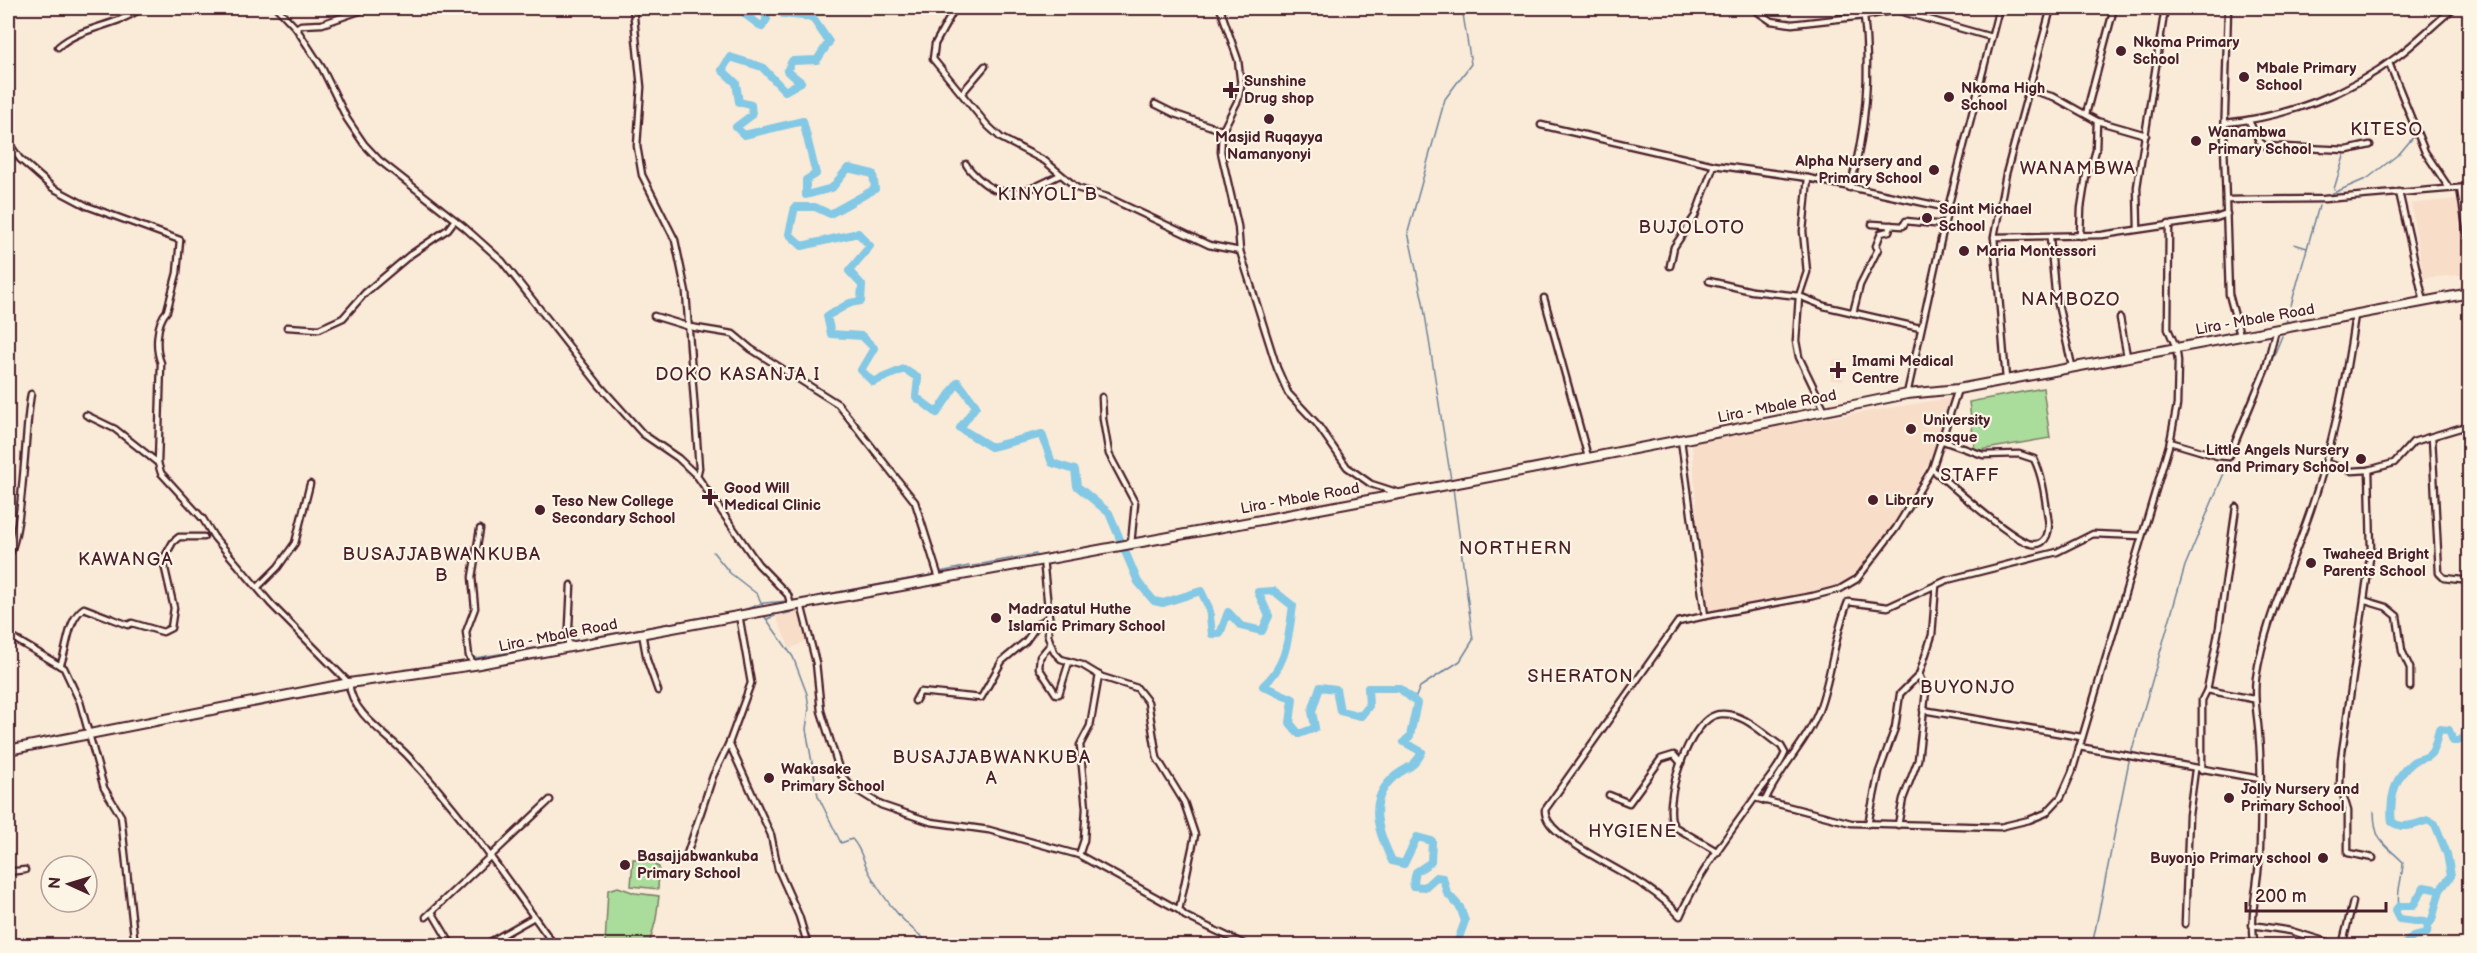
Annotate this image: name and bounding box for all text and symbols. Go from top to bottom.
place label: Nkoma Primary School [2133,33,2240,69]
marker: Nkoma Primary School [2114,44,2128,58]
place label: Mbale Primary School [2256,59,2357,95]
marker: Mbale Primary School [2237,70,2251,84]
place label: Sunshine Drug shop [1244,72,1315,108]
place label: Nkoma High School [1961,79,2045,115]
marker: Sunshine Drug shop [1222,81,1240,99]
marker: Nkoma High School [1942,90,1956,104]
marker: Masjid Ruqayya Namanyonyi [1262,112,1276,126]
district label: KITESO [2350,119,2424,140]
place label: Wanambwa Primary School [2208,123,2312,159]
place label: Masjid Ruqayya Namanyonyi [1215,128,1323,164]
marker: Wanambwa Primary School [2189,134,2203,148]
place label: Alpha Nursery and Primary School [1794,152,1922,188]
district label: WANAMBWA [2020,158,2136,179]
marker: Alpha Nursery and Primary School [1927,163,1941,177]
district label: KINYOLI B [998,184,1098,205]
place label: Saint Michael School [1939,200,2032,236]
marker: Saint Michael School [1920,211,1934,225]
district label: BUJOLOTO [1639,217,1745,238]
place label: Maria Montessori [1976,242,2096,261]
marker: Maria Montessori [1957,244,1971,258]
district label: NAMBOZO [2021,289,2121,310]
street label: Lira - Mbale Road [2194,300,2316,339]
place label: Imami Medical Centre [1852,352,1954,388]
marker: Imami Medical Centre [1829,361,1847,379]
district label: DOKO KASANJA I [655,364,821,385]
street label: Lira - Mbale Road [1716,386,1838,427]
place label: University mosque [1923,411,1990,447]
marker: University mosque [1904,422,1918,436]
place label: Little Angels Nursery and Primary School [2206,441,2349,477]
marker: Little Angels Nursery and Primary School [2354,452,2368,466]
district label: STAFF [1940,465,2000,486]
place label: Good Will Medical Clinic [724,479,821,515]
street label: Lira - Mbale Road [1239,479,1361,518]
marker: Good Will Medical Clinic [701,488,719,506]
place label: Library [1885,491,1934,510]
place label: Teso New College Secondary School [552,492,675,528]
marker: Library [1866,493,1880,507]
marker: Teso New College Secondary School [533,503,547,517]
district label: NORTHERN [1459,538,1573,559]
district label: BUSAJJABWANKUBA B [342,544,542,586]
place label: Twaheed Bright Parents School [2323,545,2429,581]
district label: KAWANGA [78,549,174,570]
marker: Twaheed Bright Parents School [2304,556,2318,570]
place label: Madrasatul Huthe Islamic Primary School [1008,600,1165,636]
marker: Madrasatul Huthe Islamic Primary School [989,611,1003,625]
street label: Lira - Mbale Road [497,615,619,656]
district label: SHERATON [1528,666,1634,687]
district label: BUYONJO [1920,677,2016,698]
district label: BUSAJJABWANKUBA A [892,747,1092,789]
place label: Wakasake Primary School [781,760,885,796]
marker: Wakasake Primary School [762,771,776,785]
place label: Jolly Nursery and Primary School [2241,780,2359,816]
marker: Jolly Nursery and Primary School [2222,791,2236,805]
district label: HYGIENE [1588,821,1678,842]
place label: Basajjabwankuba Primary School [637,847,759,883]
place label: Buyonjo Primary school [2150,849,2311,868]
marker: Buyonjo Primary school [2316,851,2330,865]
north arrow [39,854,99,914]
marker: Basajjabwankuba Primary School [618,858,632,872]
scale bar [2246,875,2386,913]
text: N [46,876,65,890]
text: 200 m [2255,886,2307,907]

